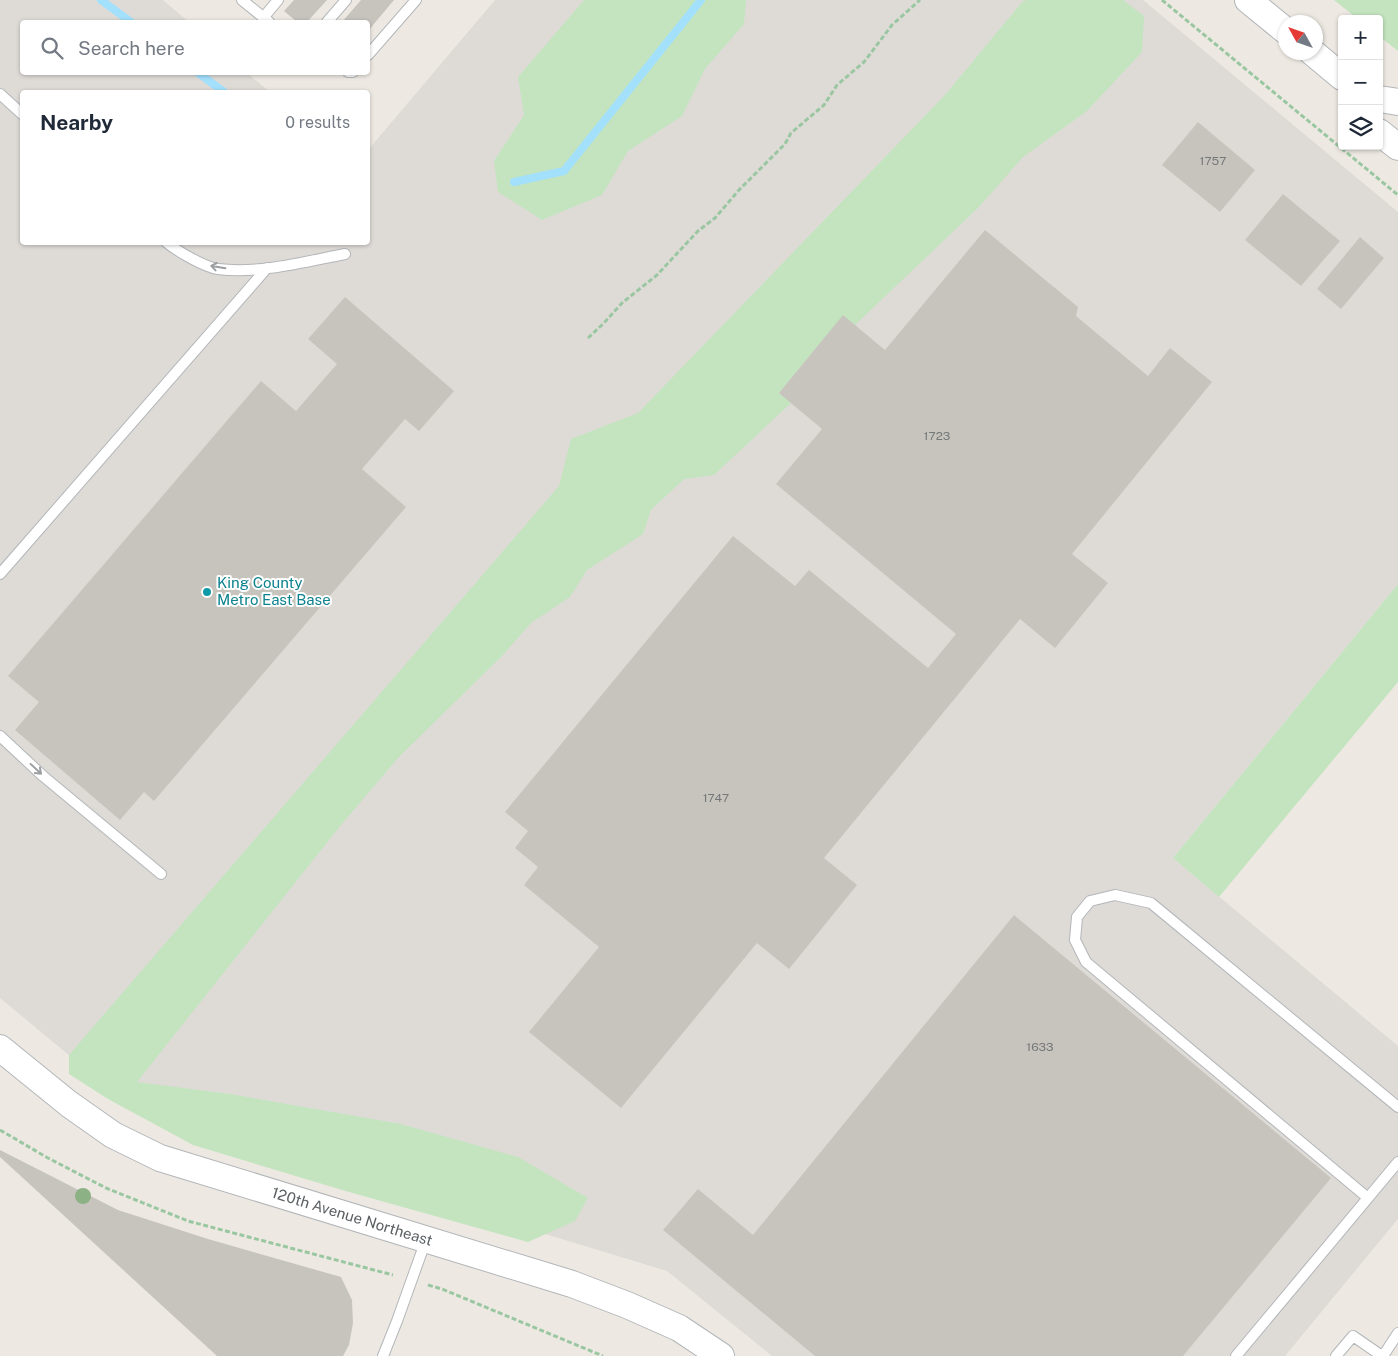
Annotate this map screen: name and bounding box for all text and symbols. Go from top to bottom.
north arrow [1278,15,1323,60]
map controls [1338,15,1383,150]
button: + [1338,15,1383,60]
search box [20,20,370,75]
icon: search [38,34,66,62]
text: Search here [78,37,185,59]
button: − [1338,60,1383,105]
button: layers [1338,105,1383,150]
text: Nearby [40,110,113,135]
text: 0 results [285,113,350,132]
house number: 1757 [1200,154,1226,168]
one-way arrow [211,262,227,272]
house number: 1723 [924,429,950,443]
place label: King County Metro East Base [217,574,331,608]
marker: King County Metro East Base [201,586,213,598]
one-way arrow [29,763,42,775]
house number: 1747 [703,791,729,805]
house number: 1633 [1026,1040,1054,1054]
street label: 120th Avenue Northeast [270,1184,435,1249]

